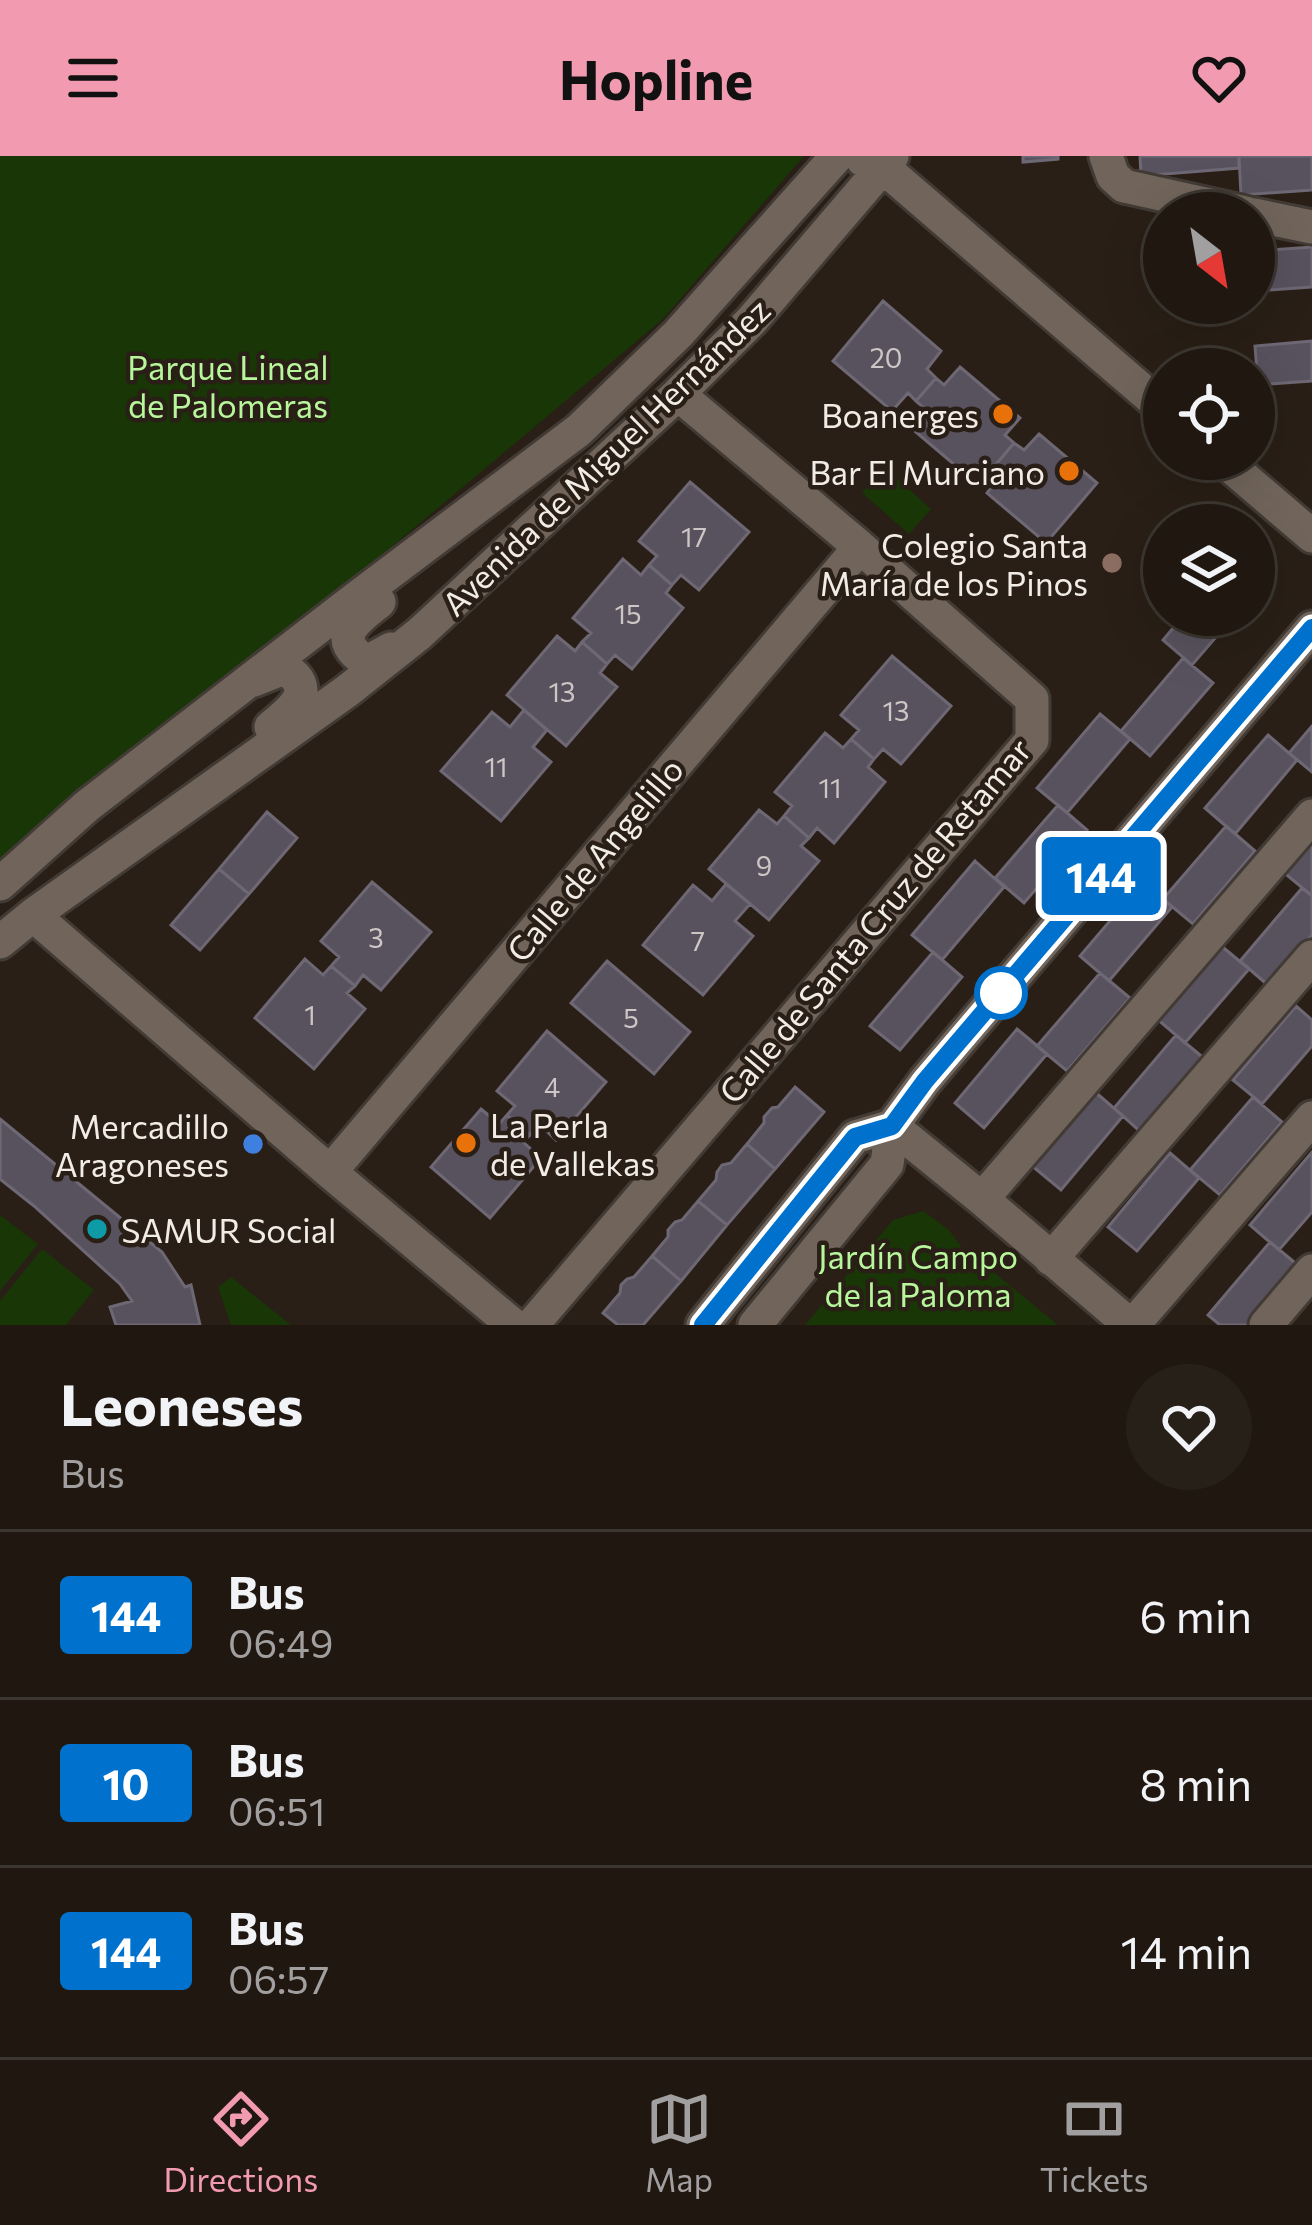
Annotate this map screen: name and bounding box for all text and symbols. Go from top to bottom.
icon: menu [60,45,126,111]
text: Hopline [559,45,753,111]
icon: heart [1186,45,1252,111]
north arrow [1143,192,1275,324]
map controls [1143,192,1275,636]
street label: Avenida de Miguel Hernández [433,289,777,623]
house number: 20 [870,341,902,374]
park label: Parque Lineal de Palomeras [127,346,329,425]
button: locate [1143,348,1275,480]
place label: Boanerges [821,394,979,435]
marker: Boanerges [990,401,1016,427]
place label: Bar El Murciano [809,451,1045,492]
marker: Bar El Murciano [1056,458,1082,484]
button: layers [1143,504,1275,636]
house number: 17 [681,520,707,553]
place label: Colegio Santa María de los Pinos [820,524,1088,603]
marker: Colegio Santa María de los Pinos [1099,550,1125,576]
house number: 15 [614,597,642,630]
house number: 13 [549,675,575,708]
house number: 13 [883,694,909,727]
street label: Calle de Santa Cruz de Retamar [709,729,1039,1111]
street label: Calle de Angelillo [497,749,691,969]
house number: 11 [484,750,508,783]
house number: 11 [818,771,842,804]
line badge: 144 [1032,837,1170,915]
house number: 9 [756,849,772,882]
text: 144 [1066,850,1136,902]
house number: 3 [368,921,384,954]
house number: 7 [691,924,705,957]
unlabelled marker [976,968,1026,1018]
house number: 1 [304,998,316,1031]
house number: 5 [623,1001,639,1034]
house number: 4 [544,1070,560,1103]
place label: La Perla de Vallekas [490,1104,655,1183]
place label: Mercadillo Aragoneses [55,1105,229,1184]
marker: La Perla de Vallekas [453,1130,479,1156]
marker: Mercadillo Aragoneses [240,1131,266,1157]
place label: SAMUR Social [121,1209,336,1250]
marker: SAMUR Social [84,1216,110,1242]
park label: Jardín Campo de la Paloma [818,1235,1018,1314]
button: heart [1126,1364,1252,1490]
text: Leoneses [60,1368,303,1438]
text: Bus [60,1448,125,1496]
text: Bus [228,1563,304,1618]
text: 6 min [1139,1587,1252,1642]
text: 144 [91,1589,161,1641]
text: 06:49 [228,1618,333,1666]
text: Bus [228,1731,304,1786]
text: 8 min [1139,1755,1252,1810]
text: 10 [103,1757,149,1809]
text: 06:51 [228,1786,325,1834]
text: Bus [228,1899,304,1954]
text: 14 min [1121,1923,1252,1978]
text: 144 [91,1925,161,1977]
text: 06:57 [228,1954,329,2002]
tab: Directions [163,2086,318,2199]
tab: Map [645,2086,713,2199]
tab: Tickets [1040,2086,1149,2199]

